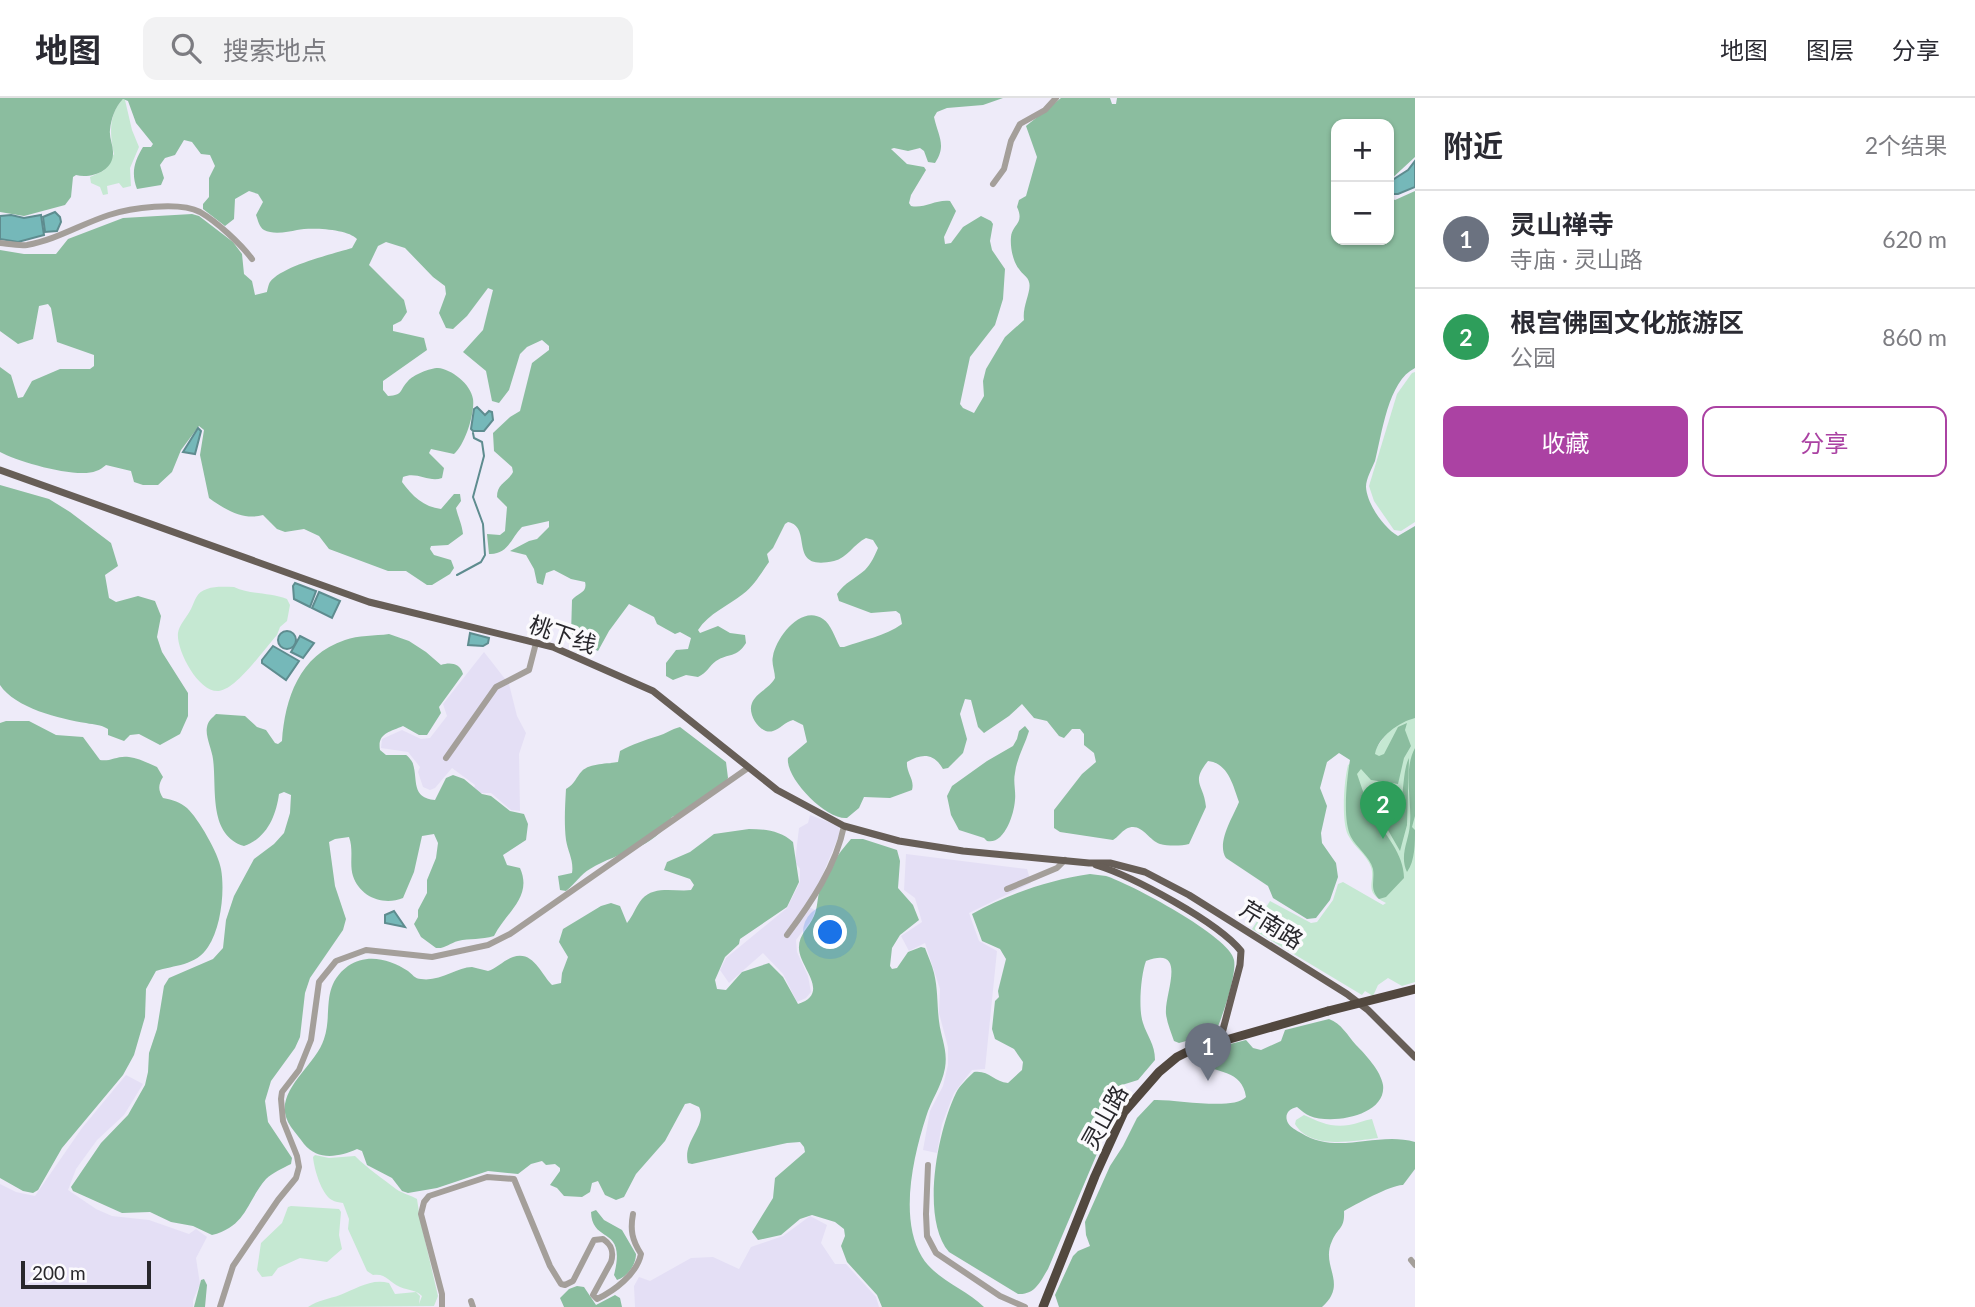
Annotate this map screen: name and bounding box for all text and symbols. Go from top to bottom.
search box [143,17,633,80]
text: 地图 [35,29,101,69]
icon: search [167,29,205,67]
text: 搜索地点 [223,34,327,66]
text: 地图 [1720,35,1768,64]
text: 图层 [1806,35,1854,64]
text: 分享 [1892,35,1940,64]
map controls [1331,119,1394,245]
button: + [1331,119,1394,182]
text: 附近 [1443,127,1503,163]
text: 2个结果 [1865,131,1947,159]
button: − [1331,182,1394,245]
text: 灵山禅寺 [1510,208,1614,240]
text: 1 [1459,225,1473,253]
text: 620 m [1882,225,1947,253]
text: 寺庙 · 灵山路 [1510,245,1643,273]
text: 根宫佛国文化旅游区 [1510,306,1744,338]
text: 2 [1459,323,1473,351]
text: 860 m [1882,323,1947,351]
text: 公园 [1510,343,1556,371]
button: 收藏 [1443,406,1688,477]
button: 分享 [1702,406,1947,477]
street label: 桃下线 [526,610,600,658]
pin: 2 [1360,781,1406,839]
street label: 芹南路 [1235,894,1309,954]
your location [813,915,847,949]
pin: 1 [1185,1023,1231,1081]
street label: 灵山路 [1075,1080,1133,1154]
scale bar [21,1258,150,1290]
text: 200 m [32,1261,86,1284]

